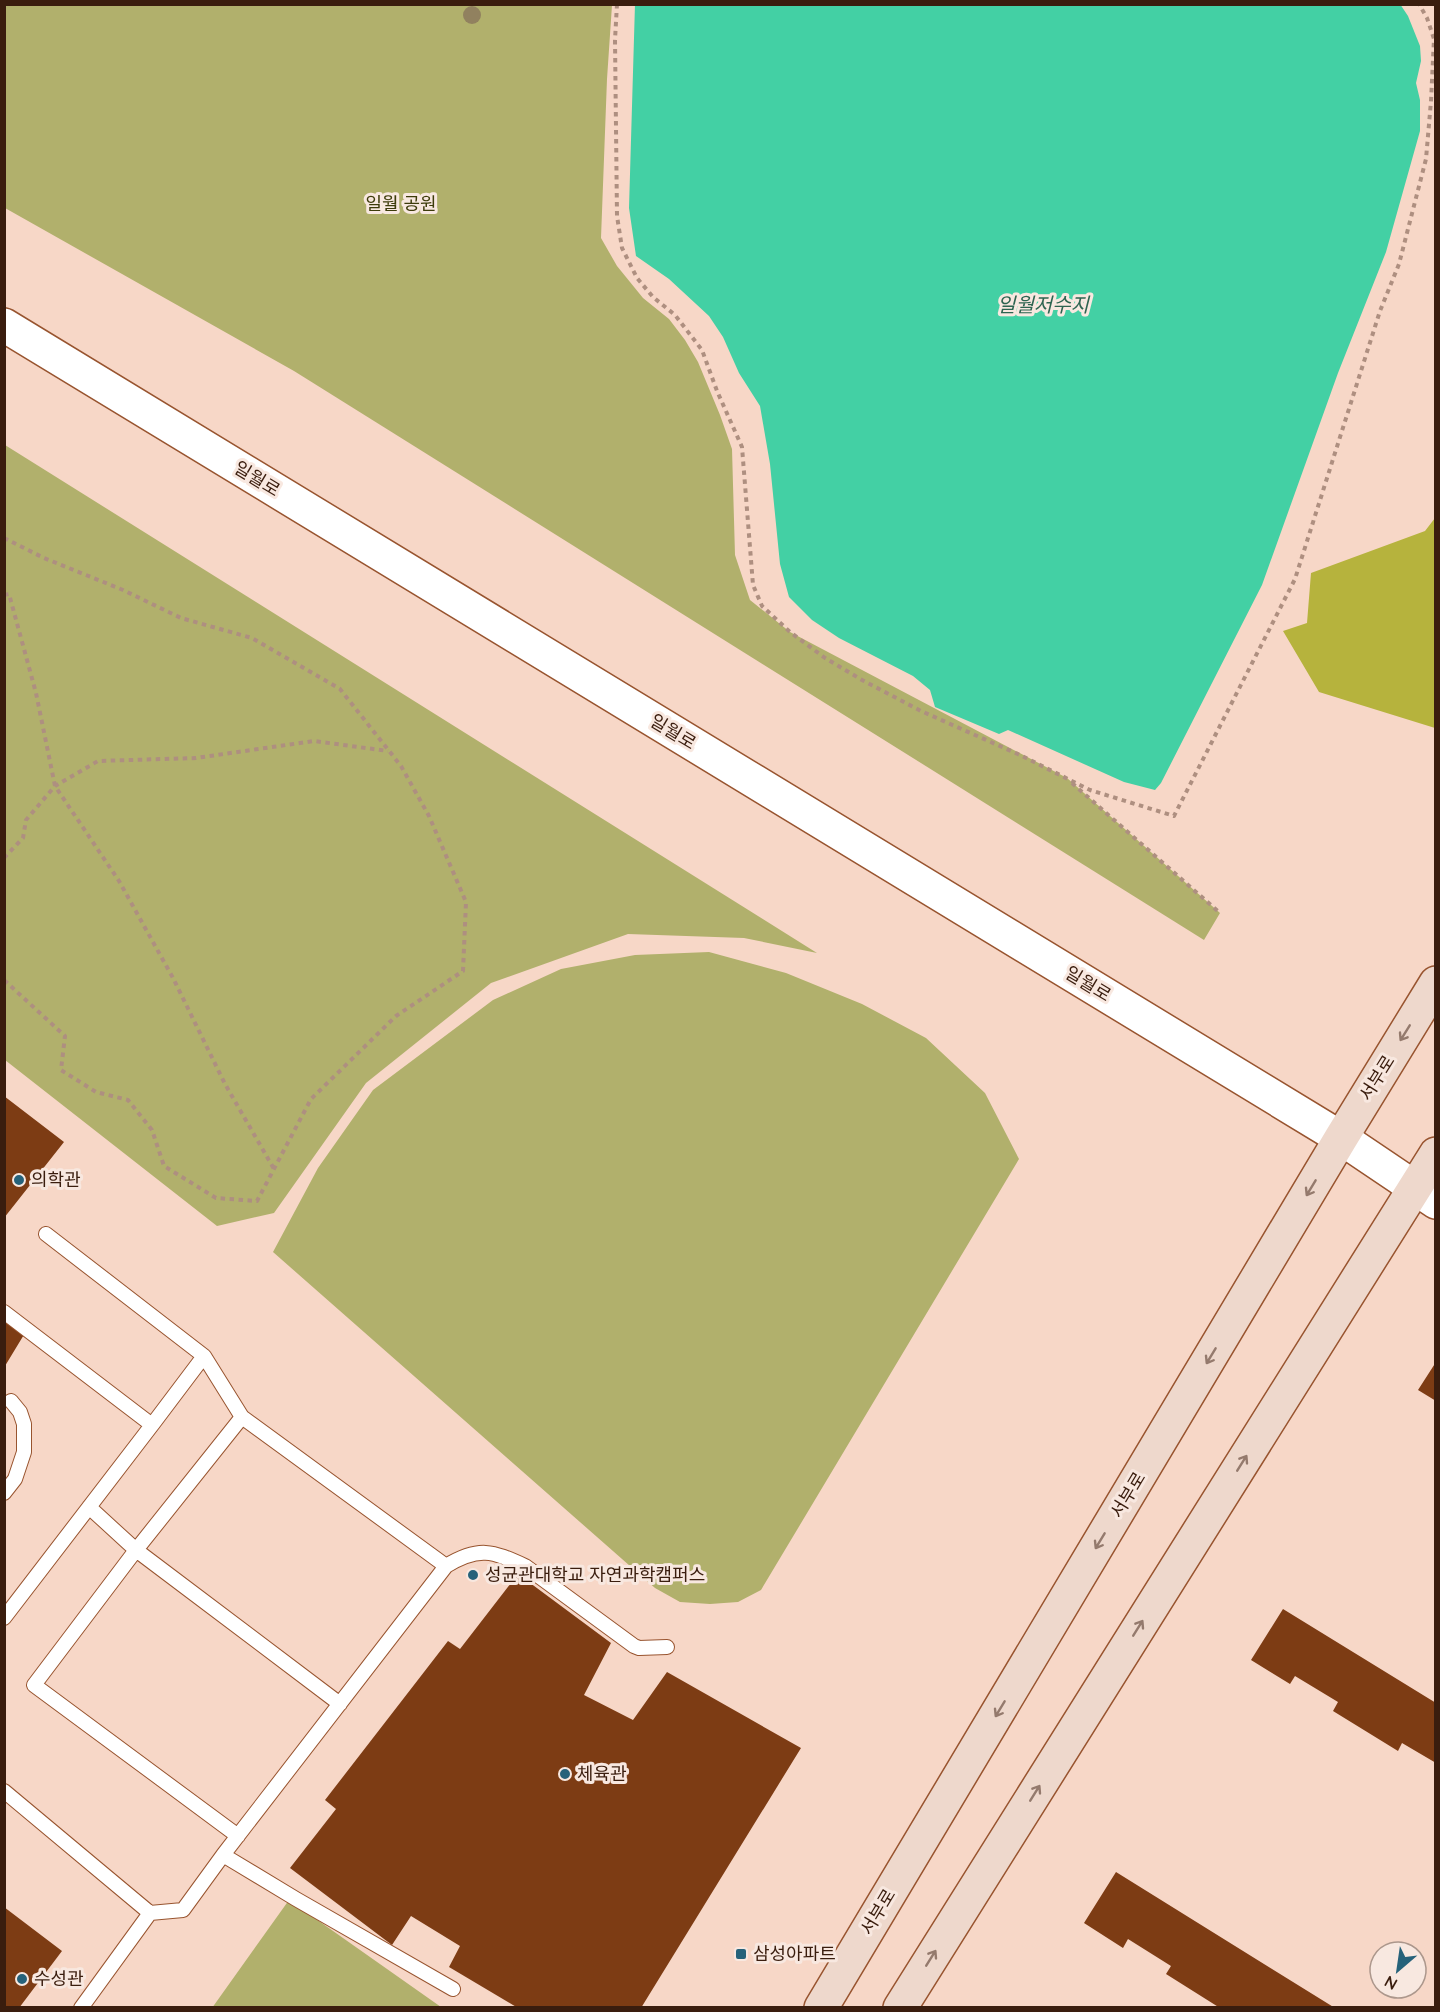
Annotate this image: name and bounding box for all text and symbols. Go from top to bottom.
park label: 일월 공원 [365,192,437,215]
water label: 일월저수지 [997,292,1091,317]
street label: 일월로 [230,456,284,501]
street label: 일월로 [646,709,700,754]
street label: 일월로 [1061,961,1115,1006]
one-way arrow [1398,1024,1410,1041]
street label: 서부로 [1354,1051,1399,1105]
place label: 의학관 [31,1168,81,1191]
marker: 의학관 [12,1173,26,1187]
one-way arrow [1304,1179,1316,1196]
one-way arrow [1204,1347,1216,1364]
one-way arrow [1237,1455,1249,1472]
street label: 서부로 [1105,1468,1150,1522]
one-way arrow [1093,1532,1105,1549]
place label: 성균관대학교 자연과학캠퍼스 [485,1563,705,1586]
marker: 성균관대학교 자연과학캠퍼스 [466,1568,480,1582]
one-way arrow [1133,1620,1145,1637]
one-way arrow [993,1700,1005,1717]
place label: 체육관 [577,1762,627,1785]
marker: 체육관 [558,1767,572,1781]
one-way arrow [1029,1785,1041,1802]
street label: 서부로 [855,1885,900,1939]
north arrow [1368,1940,1428,2000]
place label: 삼성아파트 [753,1942,836,1965]
marker: 삼성아파트 [734,1947,748,1961]
one-way arrow [925,1950,937,1967]
place label: 수성관 [34,1967,84,1990]
marker: 수성관 [15,1972,29,1986]
text: N [1381,1972,1401,1995]

